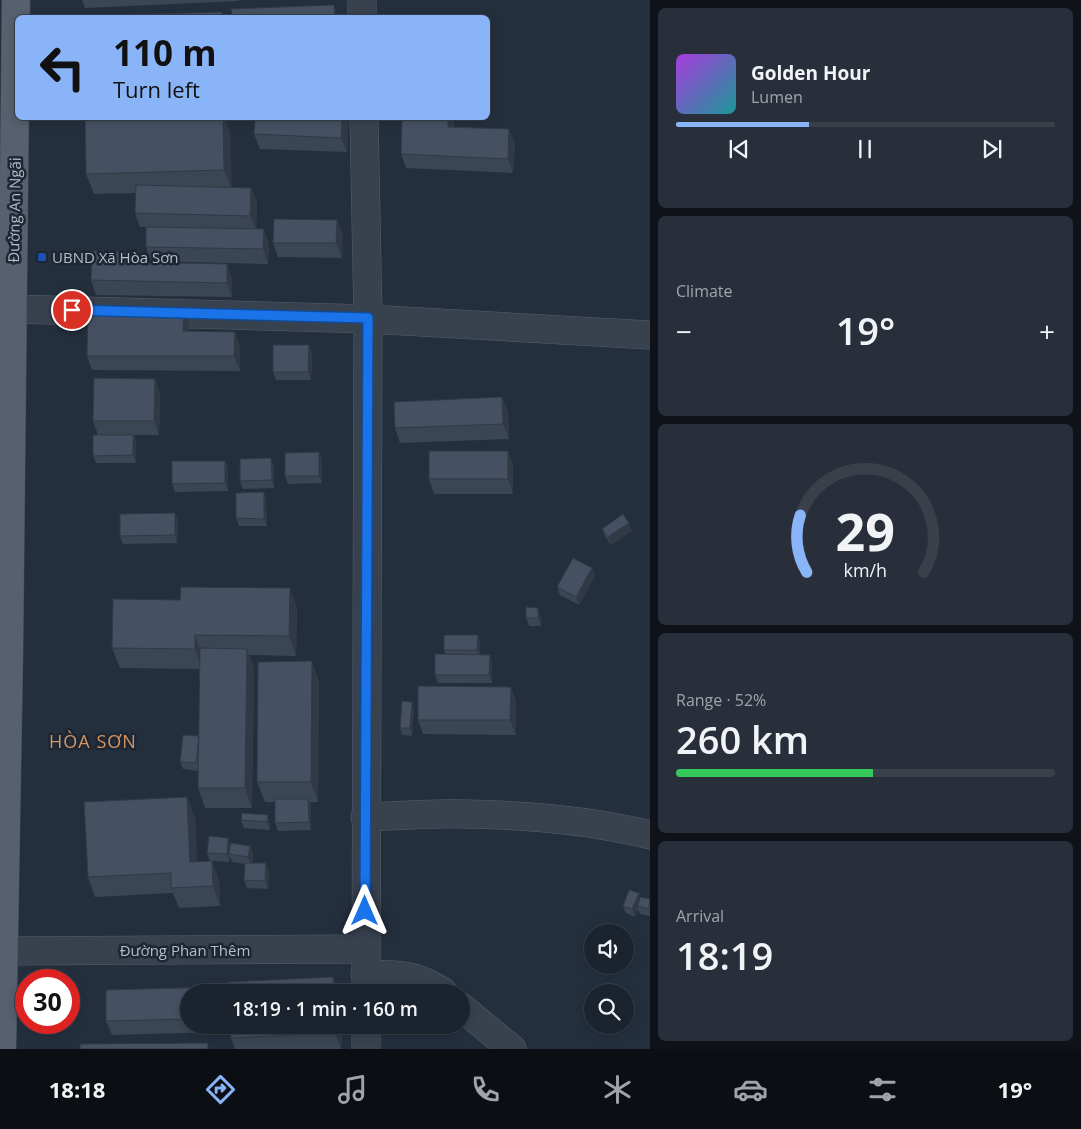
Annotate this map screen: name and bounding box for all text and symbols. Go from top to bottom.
text: 110 m [113,29,217,76]
icon: left [30,35,95,100]
text: Golden Hour [751,60,870,86]
text: Turn left [113,74,200,104]
text: Lumen [751,86,803,108]
icon: previous [725,135,753,163]
icon: pause [851,135,879,163]
icon: next [978,135,1006,163]
street label: Đường An Ngãi [3,157,25,263]
place label: UBND Xã Hòa Sơn [52,247,179,267]
marker: UBND Xã Hòa Sơn [36,251,48,263]
text: Climate [676,280,733,302]
pin [51,289,93,331]
icon: arrive [58,296,86,324]
text: 19° [836,304,895,356]
text: − [676,312,692,350]
text: + [1039,312,1055,350]
text: 29 [836,495,895,566]
text: km/h [844,558,887,582]
text: Range · 52% [676,689,766,711]
text: 260 km [676,713,809,765]
district label: HÒA SƠN [49,729,137,753]
position arrow [338,884,390,936]
text: Arrival [676,905,724,927]
map controls [584,924,634,1034]
button: sound [584,924,634,974]
text: 18:19 [676,929,773,981]
street label: Đường Phan Thêm [120,940,250,960]
speed limit sign: 30 [15,969,80,1034]
button: search [584,984,634,1034]
text: 18:19 · 1 min · 160 m [232,996,418,1022]
icon: directions [203,1072,238,1107]
icon: music [335,1072,370,1107]
icon: phone [468,1072,503,1107]
icon: climate [600,1072,635,1107]
icon: car [733,1072,768,1107]
icon: filters [865,1072,900,1107]
text: 18:18 [49,1074,105,1104]
text: 19° [998,1074,1032,1104]

